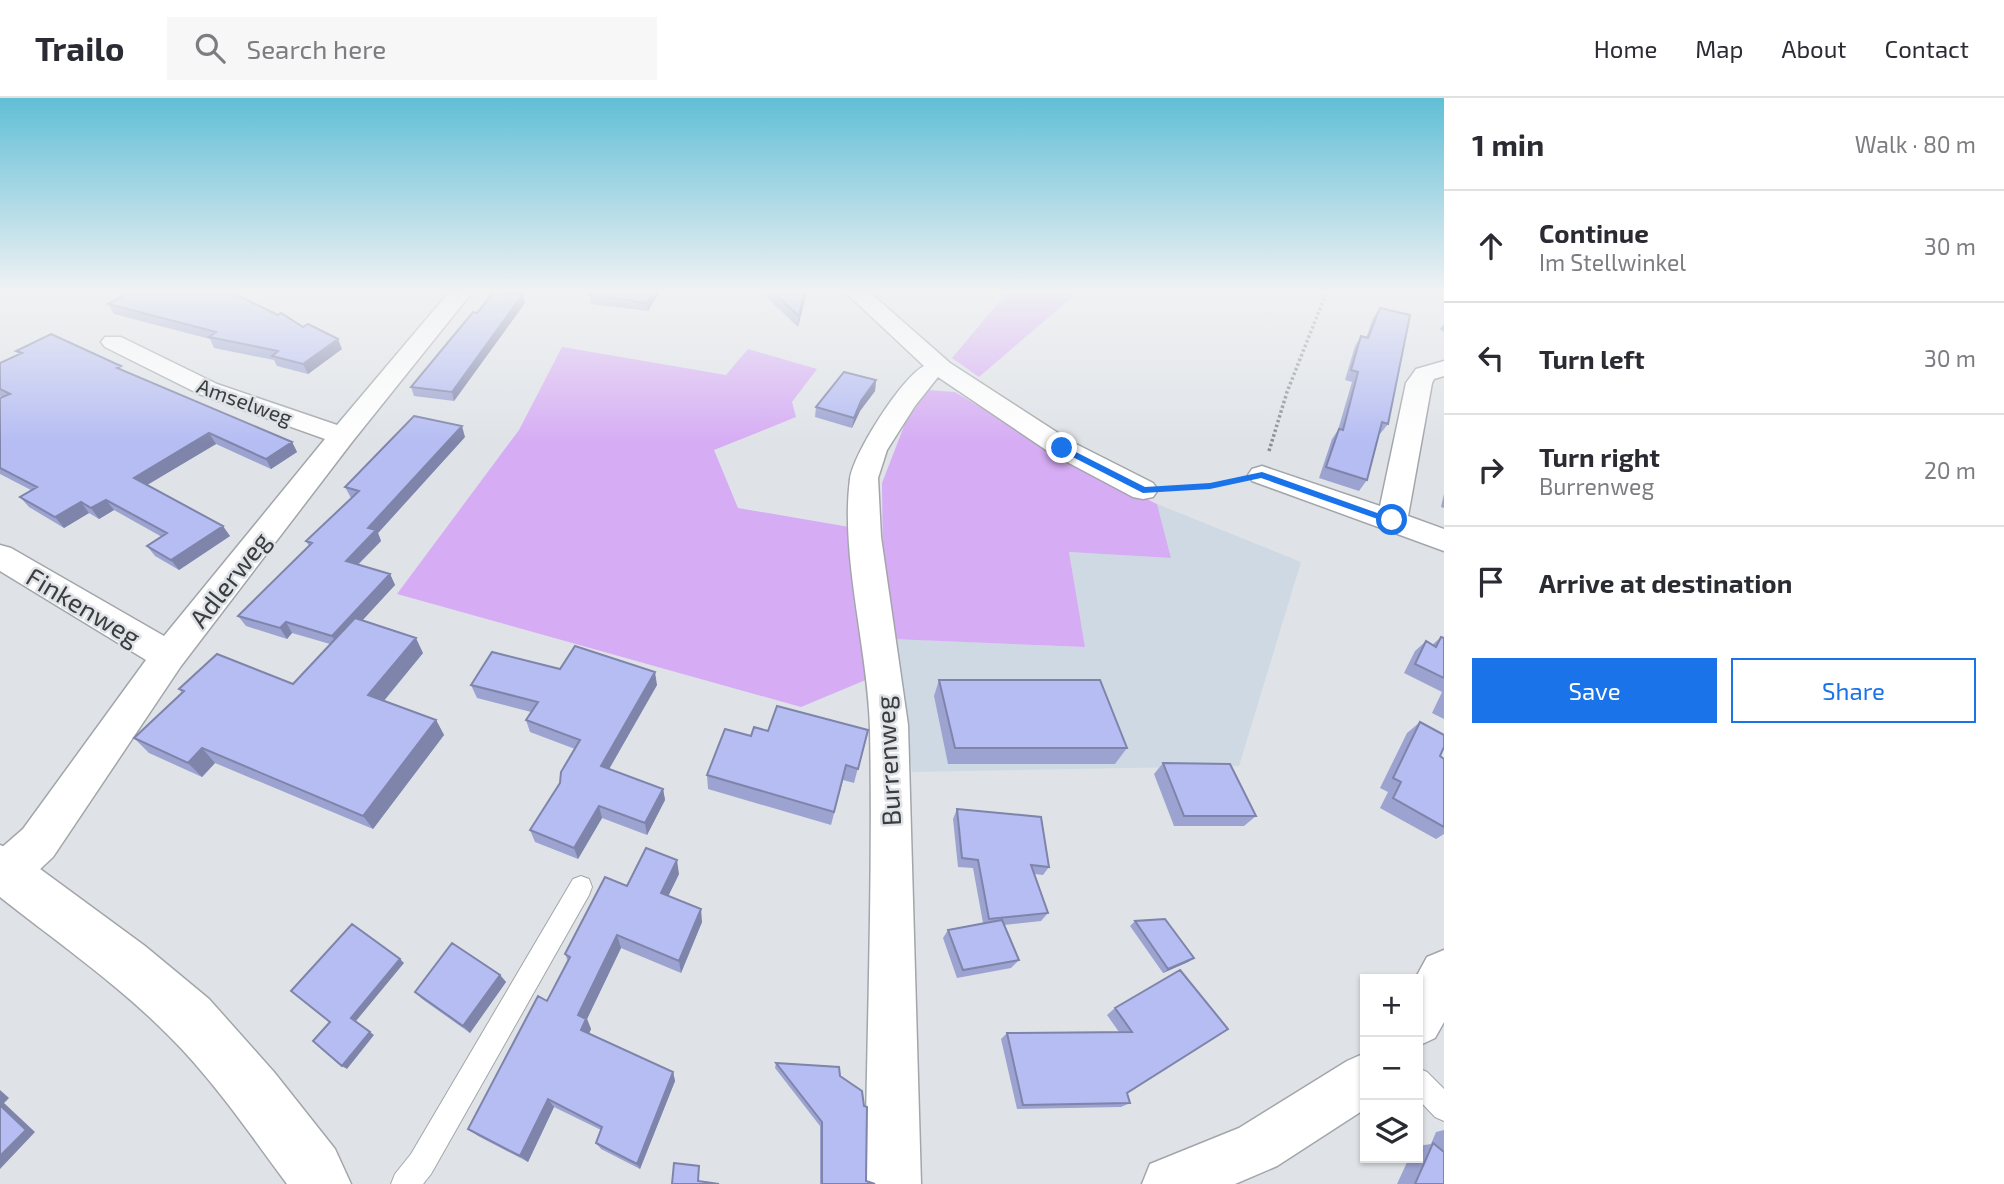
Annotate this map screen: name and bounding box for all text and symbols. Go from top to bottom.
search box [167,17,657,80]
text: Trailo [35,28,125,68]
icon: search [191,29,229,67]
text: Search here [247,33,386,64]
text: Home [1594,34,1657,63]
text: Map [1695,34,1743,63]
text: About [1781,34,1847,63]
text: Contact [1885,34,1969,63]
text: 1 min [1472,126,1544,162]
text: Walk · 80 m [1855,130,1976,158]
text: Continue [1539,217,1649,248]
icon: ahead [1472,227,1510,265]
text: 30 m [1924,232,1976,260]
text: Im Stellwinkel [1539,248,1686,276]
icon: left [1472,339,1510,377]
text: Turn left [1539,343,1645,374]
text: 30 m [1924,344,1976,372]
street label: Amselweg [194,372,296,430]
route end [1046,432,1077,463]
text: Turn right [1539,441,1660,472]
icon: right [1472,451,1510,489]
text: 20 m [1924,456,1976,484]
text: Burrenweg [1539,472,1654,500]
route start [1376,504,1407,535]
street label: Adlerweg [182,525,276,633]
street label: Finkenweg [21,560,147,652]
icon: arrive [1472,563,1510,601]
text: Arrive at destination [1539,567,1792,598]
button: Save [1472,658,1717,723]
button: Share [1731,658,1976,723]
street label: Burrenweg [868,695,906,827]
map controls [1360,974,1423,1163]
button: + [1360,974,1423,1037]
button: − [1360,1037,1423,1100]
button: layers [1360,1100,1423,1163]

